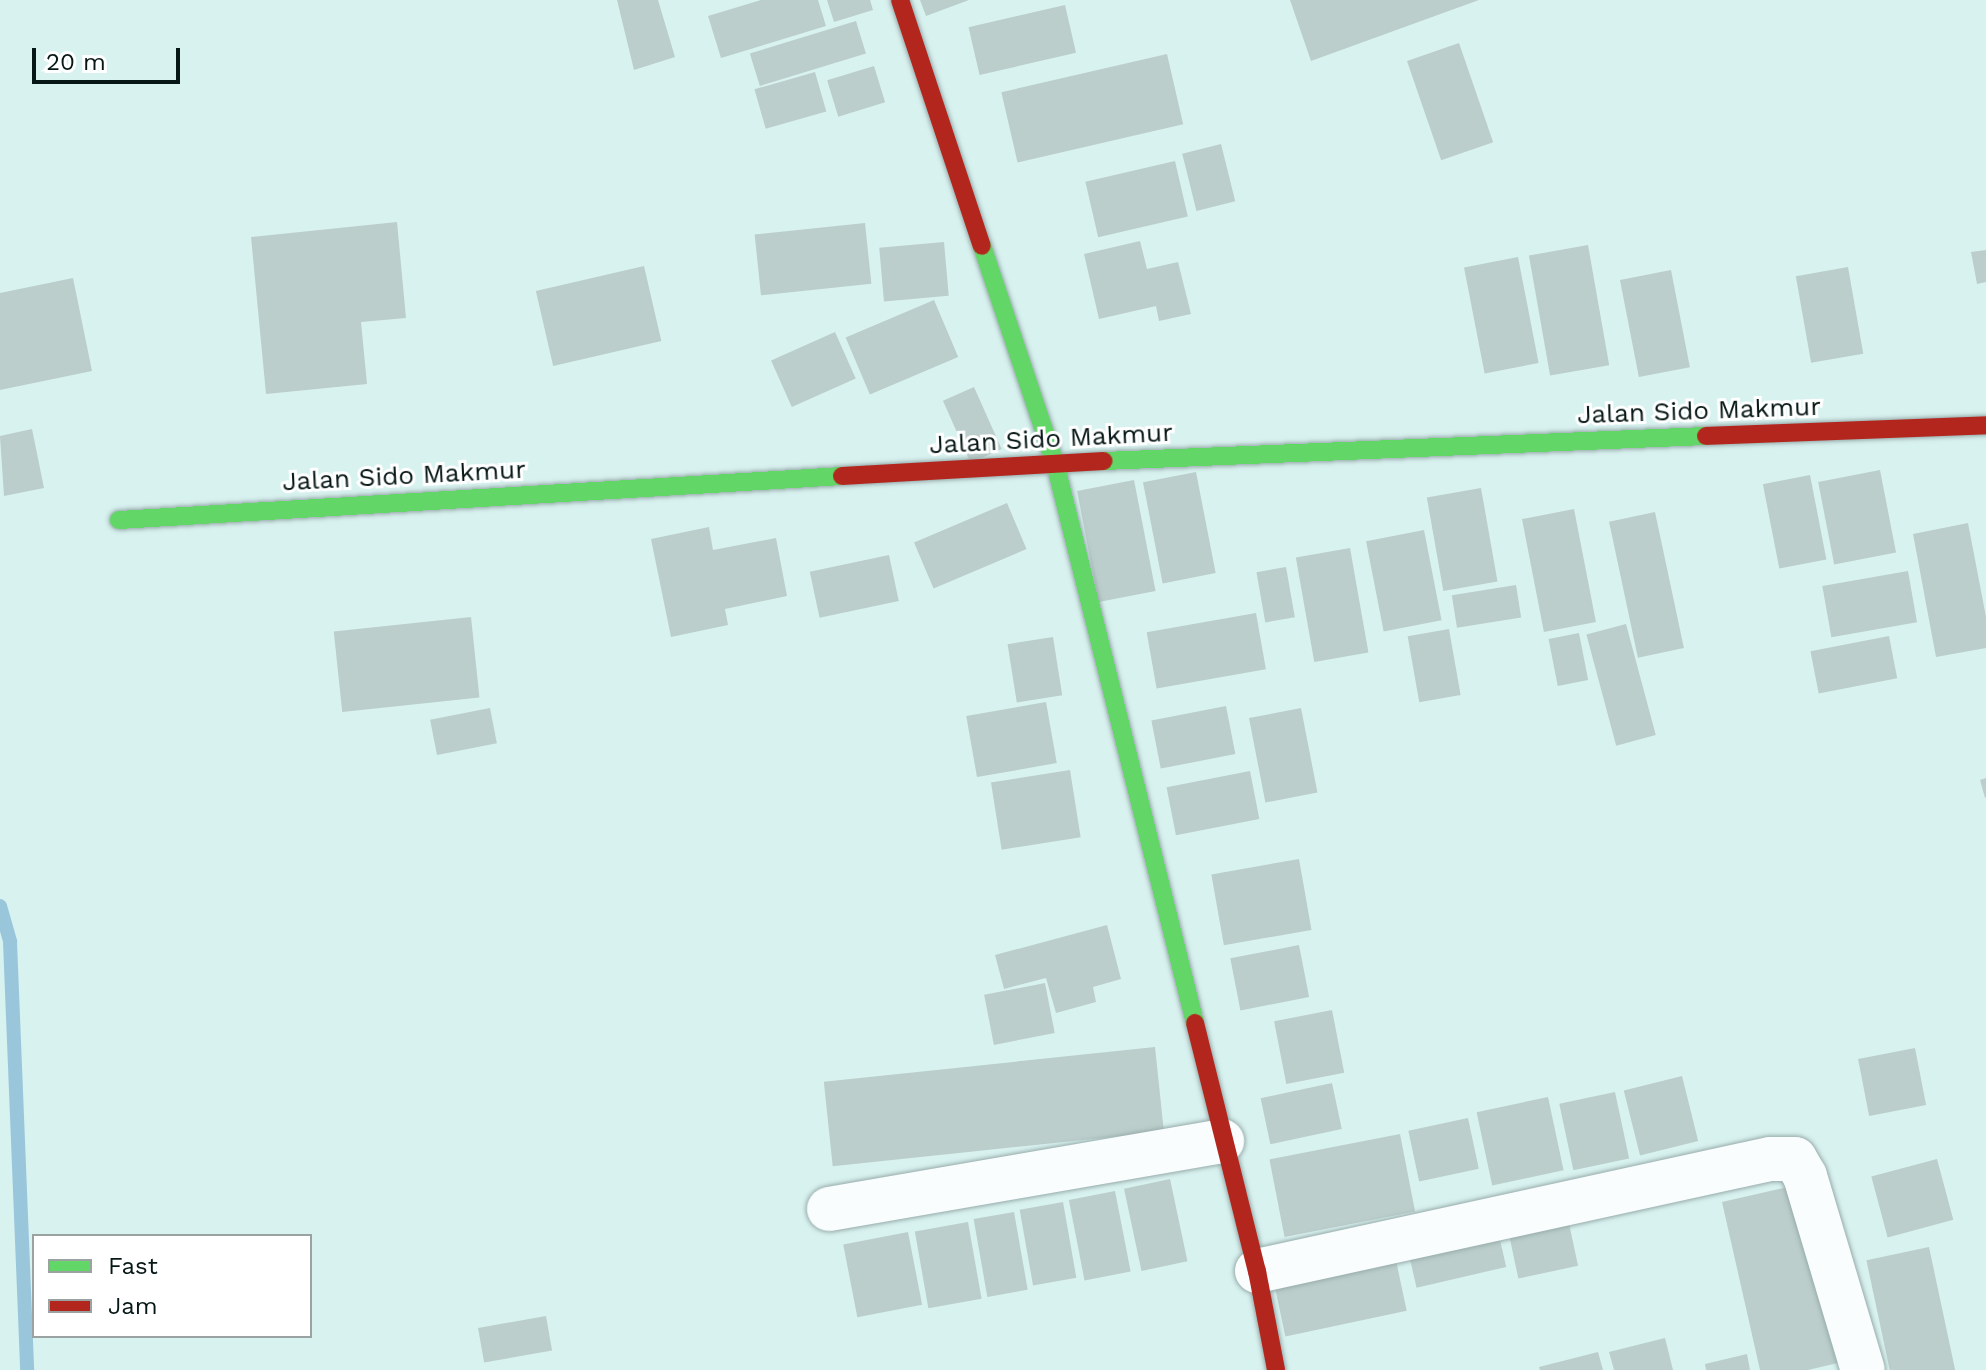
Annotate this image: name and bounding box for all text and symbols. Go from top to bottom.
scale bar [36,32,184,82]
text: 20 m [46,48,106,76]
street label: Jalan Sido Makmur [1577,391,1821,431]
street label: Jalan Sido Makmur [928,417,1174,461]
street label: Jalan Sido Makmur [281,454,527,498]
legend [32,1234,312,1338]
text: Fast [108,1252,158,1280]
text: Jam [108,1292,158,1320]

